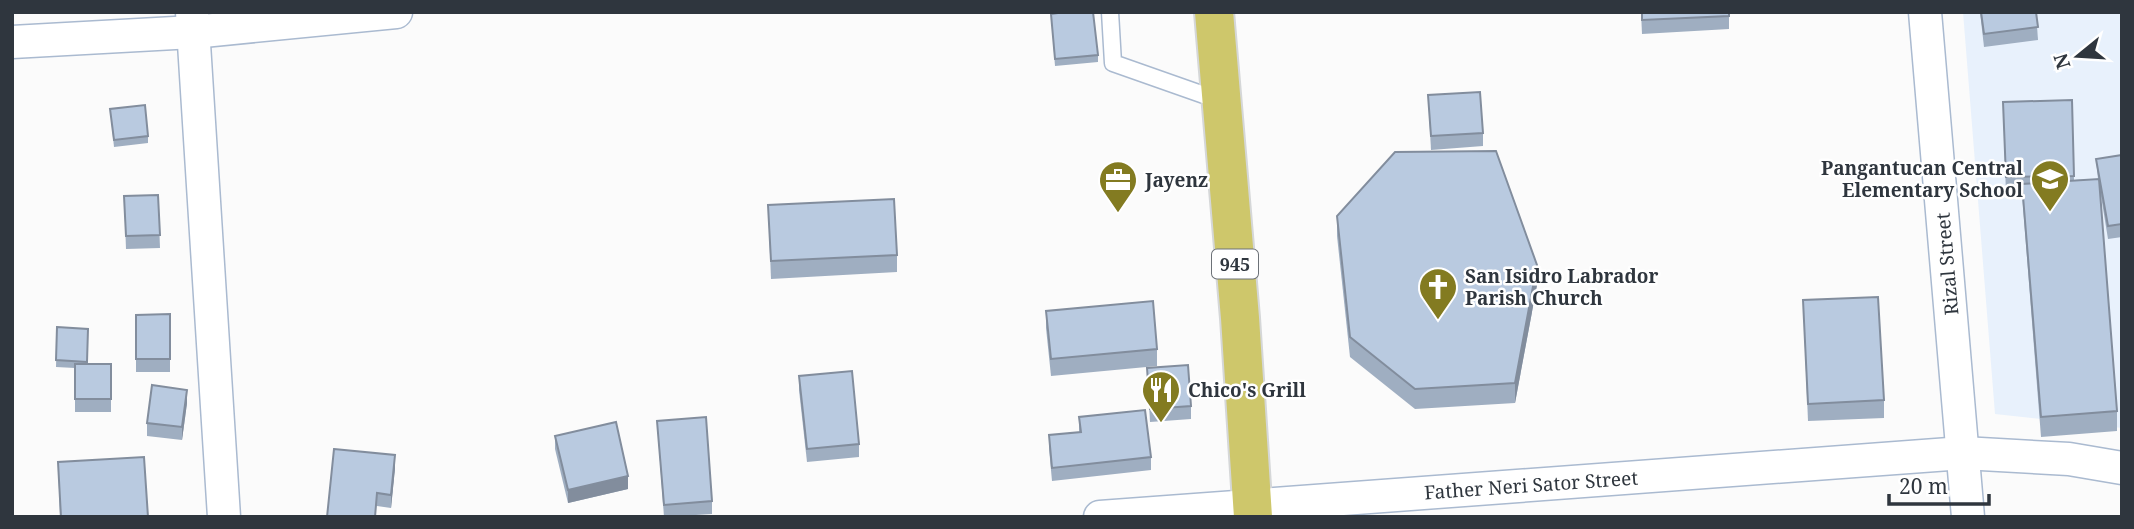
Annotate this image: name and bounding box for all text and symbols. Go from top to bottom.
north arrow [2043,21,2113,91]
text: N [2047,50,2077,72]
place label: Pangantucan Central Elementary School [1821,155,2023,203]
school or university icon: Pangantucan Central Elementary School [2029,158,2071,213]
office icon: Jayenz [1097,159,1139,214]
place label: Jayenz [1144,167,1208,193]
street label: Rizal Street [1930,211,1964,316]
road number: 945 [1212,250,1258,278]
place label: San Isidro Labrador Parish Church [1465,263,1658,311]
church icon: San Isidro Labrador Parish Church [1417,266,1459,321]
restaurant icon: Chico's Grill [1140,369,1182,424]
place label: Chico's Grill [1188,377,1306,403]
scale bar [1889,462,1989,506]
street label: Father Neri Sator Street [1423,465,1639,505]
text: 20 m [1899,472,1948,500]

